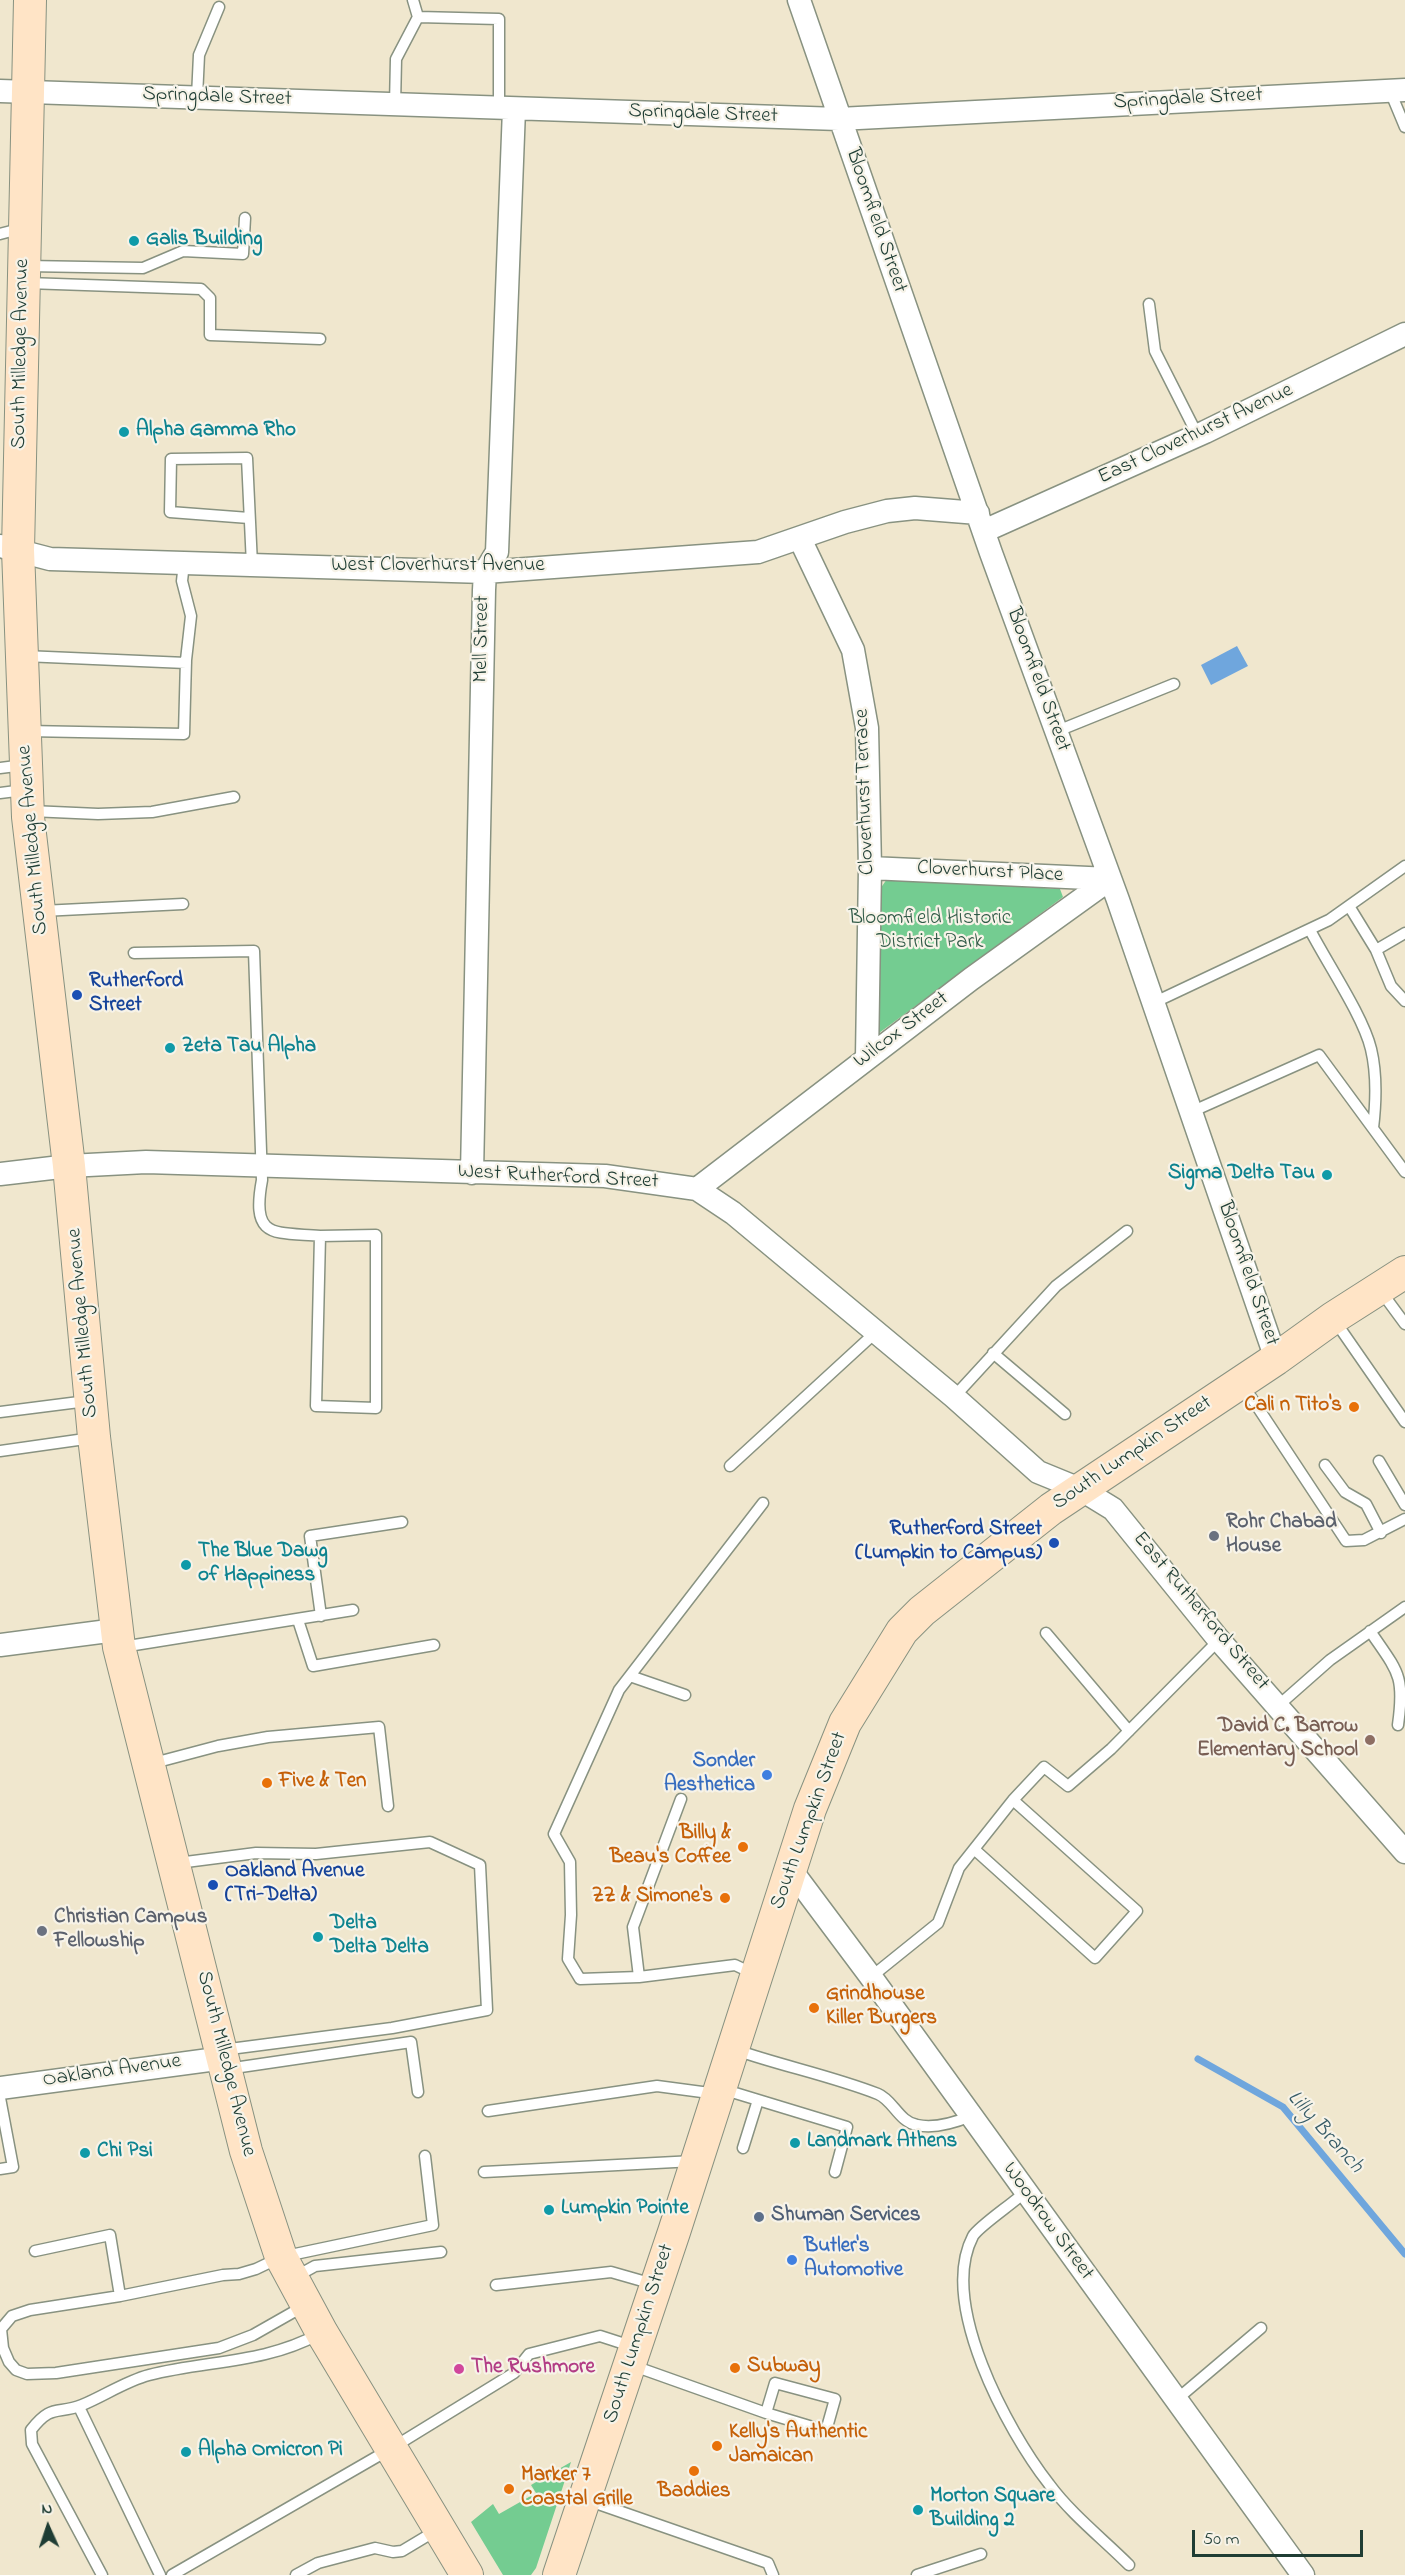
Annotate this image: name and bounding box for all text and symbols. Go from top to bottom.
street label: Springdale Street [142,83,292,113]
street label: Springdale Street [1113,84,1263,116]
street label: Springdale Street [628,100,778,130]
street label: Bloomfield Street [839,146,911,296]
place label: Galis Building [146,228,263,254]
marker: Galis Building [127,234,141,248]
street label: South Milledge Avenue [8,259,36,449]
street label: East Cloverhurst Avenue [1095,379,1297,491]
place label: Alpha Gamma Rho [136,419,296,445]
marker: Alpha Gamma Rho [117,425,131,439]
street label: West Cloverhurst Avenue [331,554,545,580]
street label: Mell Street [470,595,496,683]
street label: Bloomfield Street [999,605,1075,755]
street label: Cloverhurst Terrace [851,708,881,876]
street label: South Milledge Avenue [13,744,55,936]
street label: Cloverhurst Place [916,857,1064,889]
park label: Bloomfield Historic District Park [849,907,1011,957]
place label: Rutherford Street [89,970,183,1020]
street label: Wilcox Street [850,987,954,1075]
marker: Rutherford Street [70,988,84,1002]
place label: Zeta Tau Alpha [182,1035,316,1061]
marker: Zeta Tau Alpha [163,1041,177,1055]
street label: West Rutherford Street [457,1160,659,1196]
place label: Sigma Delta Tau [1168,1162,1315,1188]
marker: Sigma Delta Tau [1320,1168,1334,1182]
street label: Bloomfield Street [1211,1199,1283,1349]
street label: South Milledge Avenue [63,1227,105,1419]
street label: South Lumpkin Street [1048,1391,1218,1517]
place label: Cali n Tito's [1244,1394,1342,1420]
marker: Cali n Tito's [1347,1400,1361,1414]
place label: Rohr Chabad House [1226,1511,1337,1561]
place label: Rutherford Street (Lumpkin to Campus) [855,1518,1042,1568]
street label: East Rutherford Street [1126,1528,1274,1696]
marker: Rohr Chabad House [1207,1529,1221,1543]
marker: Rutherford Street (Lumpkin to Campus) [1047,1536,1061,1550]
place label: The Blue Dawg of Happiness [198,1540,328,1590]
marker: The Blue Dawg of Happiness [179,1558,193,1572]
place label: David C. Barrow Elementary School [1197,1715,1358,1765]
street label: South Lumpkin Street [766,1729,854,1913]
marker: David C. Barrow Elementary School [1363,1733,1377,1747]
place label: Sonder Aesthetica [664,1750,755,1800]
marker: Sonder Aesthetica [760,1768,774,1782]
place label: Five & Ten [279,1770,366,1796]
marker: Five & Ten [260,1776,274,1790]
place label: Billy & Beau's Coffee [610,1822,731,1872]
marker: Billy & Beau's Coffee [736,1840,750,1854]
place label: Oakland Avenue (Tri-Delta) [225,1860,364,1910]
marker: Oakland Avenue (Tri-Delta) [206,1878,220,1892]
place label: ZZ & Simone's [592,1885,713,1911]
marker: ZZ & Simone's [718,1891,732,1905]
place label: Christian Campus Fellowship [54,1906,207,1956]
place label: Delta Delta Delta [330,1912,429,1962]
marker: Christian Campus Fellowship [35,1924,49,1938]
marker: Delta Delta Delta [311,1930,325,1944]
street label: South Milledge Avenue [190,1969,260,2159]
place label: Grindhouse Killer Burgers [826,1983,937,2033]
marker: Grindhouse Killer Burgers [807,2001,821,2015]
street label: Oakland Avenue [41,2050,183,2094]
water label: Lilly Branch [1280,2086,1368,2180]
place label: Landmark Athens [807,2130,957,2156]
marker: Landmark Athens [788,2136,802,2150]
place label: Chi Psi [97,2140,153,2166]
marker: Chi Psi [78,2146,92,2160]
street label: Woodrow Street [996,2158,1098,2286]
place label: Lumpkin Pointe [561,2197,689,2223]
marker: Lumpkin Pointe [542,2203,556,2217]
place label: Shuman Services [771,2204,920,2230]
marker: Shuman Services [752,2210,766,2224]
place label: Butler's Automotive [804,2235,903,2285]
street label: South Lumpkin Street [599,2241,681,2427]
marker: Butler's Automotive [785,2253,799,2267]
place label: Subway [747,2355,820,2381]
place label: The Rushmore [471,2356,595,2382]
marker: Subway [728,2361,742,2375]
marker: The Rushmore [452,2362,466,2376]
place label: Kelly's Authentic Jamaican [729,2421,867,2471]
place label: Alpha Omicron Pi [198,2439,343,2465]
marker: Kelly's Authentic Jamaican [710,2439,724,2453]
marker: Alpha Omicron Pi [179,2445,193,2459]
place label: Marker 7 Coastal Grille [521,2464,633,2514]
marker: Baddies [687,2464,701,2478]
place label: Baddies [658,2480,730,2506]
marker: Marker 7 Coastal Grille [502,2482,516,2496]
place label: Morton Square Building 2 [930,2485,1055,2535]
north arrow [18,2497,78,2557]
text: N [41,2497,53,2521]
marker: Morton Square Building 2 [911,2503,925,2517]
scale bar [1195,2518,1366,2556]
text: 50 m [1203,2527,1240,2553]

